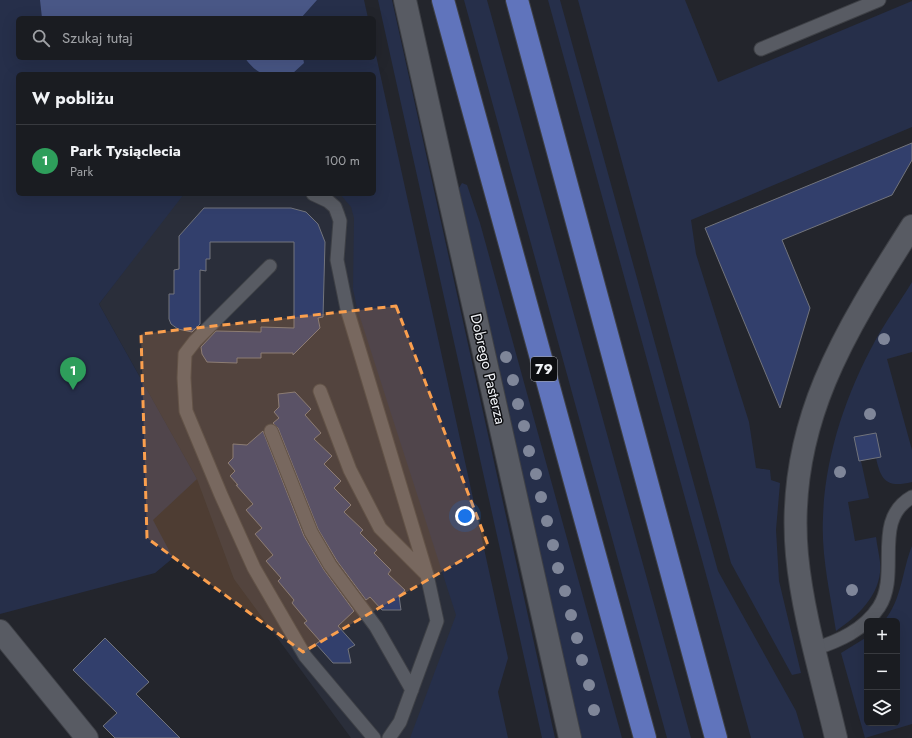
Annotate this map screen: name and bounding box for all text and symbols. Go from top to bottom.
search box [16,16,376,60]
icon: search [30,27,52,49]
text: Szukaj tutaj [62,27,133,49]
text: W pobliżu [32,86,114,110]
text: Park Tysiąclecia [70,140,181,162]
text: 1 [42,151,48,170]
text: 100 m [325,151,360,170]
text: Park [70,162,93,181]
street label: Dobrego Pasterza [465,312,511,426]
pin: 1 [60,357,86,390]
road number: 79 [531,357,557,381]
your location [455,506,475,526]
map controls [864,618,900,726]
button: + [864,618,900,654]
button: − [864,654,900,690]
button: layers [864,690,900,726]

